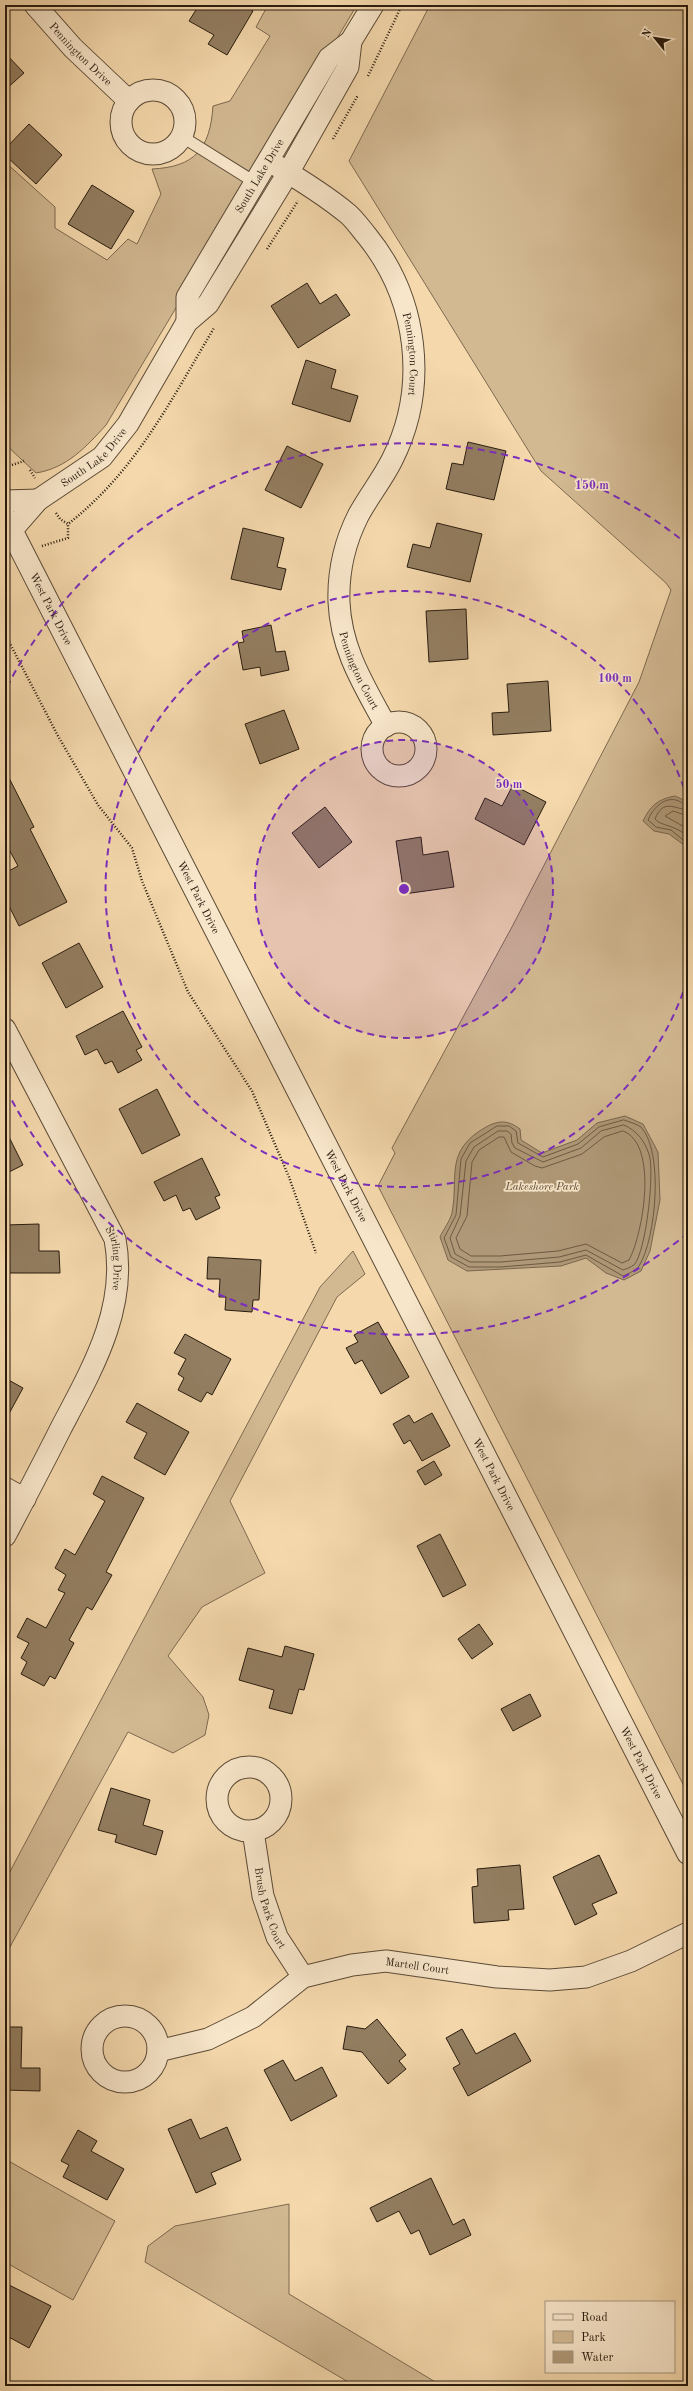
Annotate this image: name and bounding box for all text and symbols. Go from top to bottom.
north arrow [635,18,675,58]
street label: Pennington Drive [46,21,113,88]
text: N [641,27,655,40]
street label: South Lake Drive [234,138,287,216]
street label: Pennington Court [400,311,418,397]
street label: South Lake Drive [59,426,130,490]
text: 150 m [575,479,609,492]
street label: West Park Drive [27,571,73,647]
street label: Pennington Court [336,631,380,712]
text: 100 m [598,673,632,685]
text: 50 m [496,778,523,791]
street label: West Park Drive [175,860,221,936]
centre of rings [397,882,411,896]
street label: West Park Drive [322,1148,368,1224]
park label: Lakeshore Park [504,1182,579,1193]
street label: Stirling Drive [102,1225,122,1291]
street label: West Park Drive [470,1437,516,1513]
street label: West Park Drive [617,1725,663,1801]
street label: Brush Park Court [252,1867,287,1951]
street label: Martell Court [385,1957,450,1977]
legend [545,2301,675,2373]
text: Road [581,2312,608,2324]
text: Park [581,2332,606,2344]
text: Water [581,2352,614,2364]

